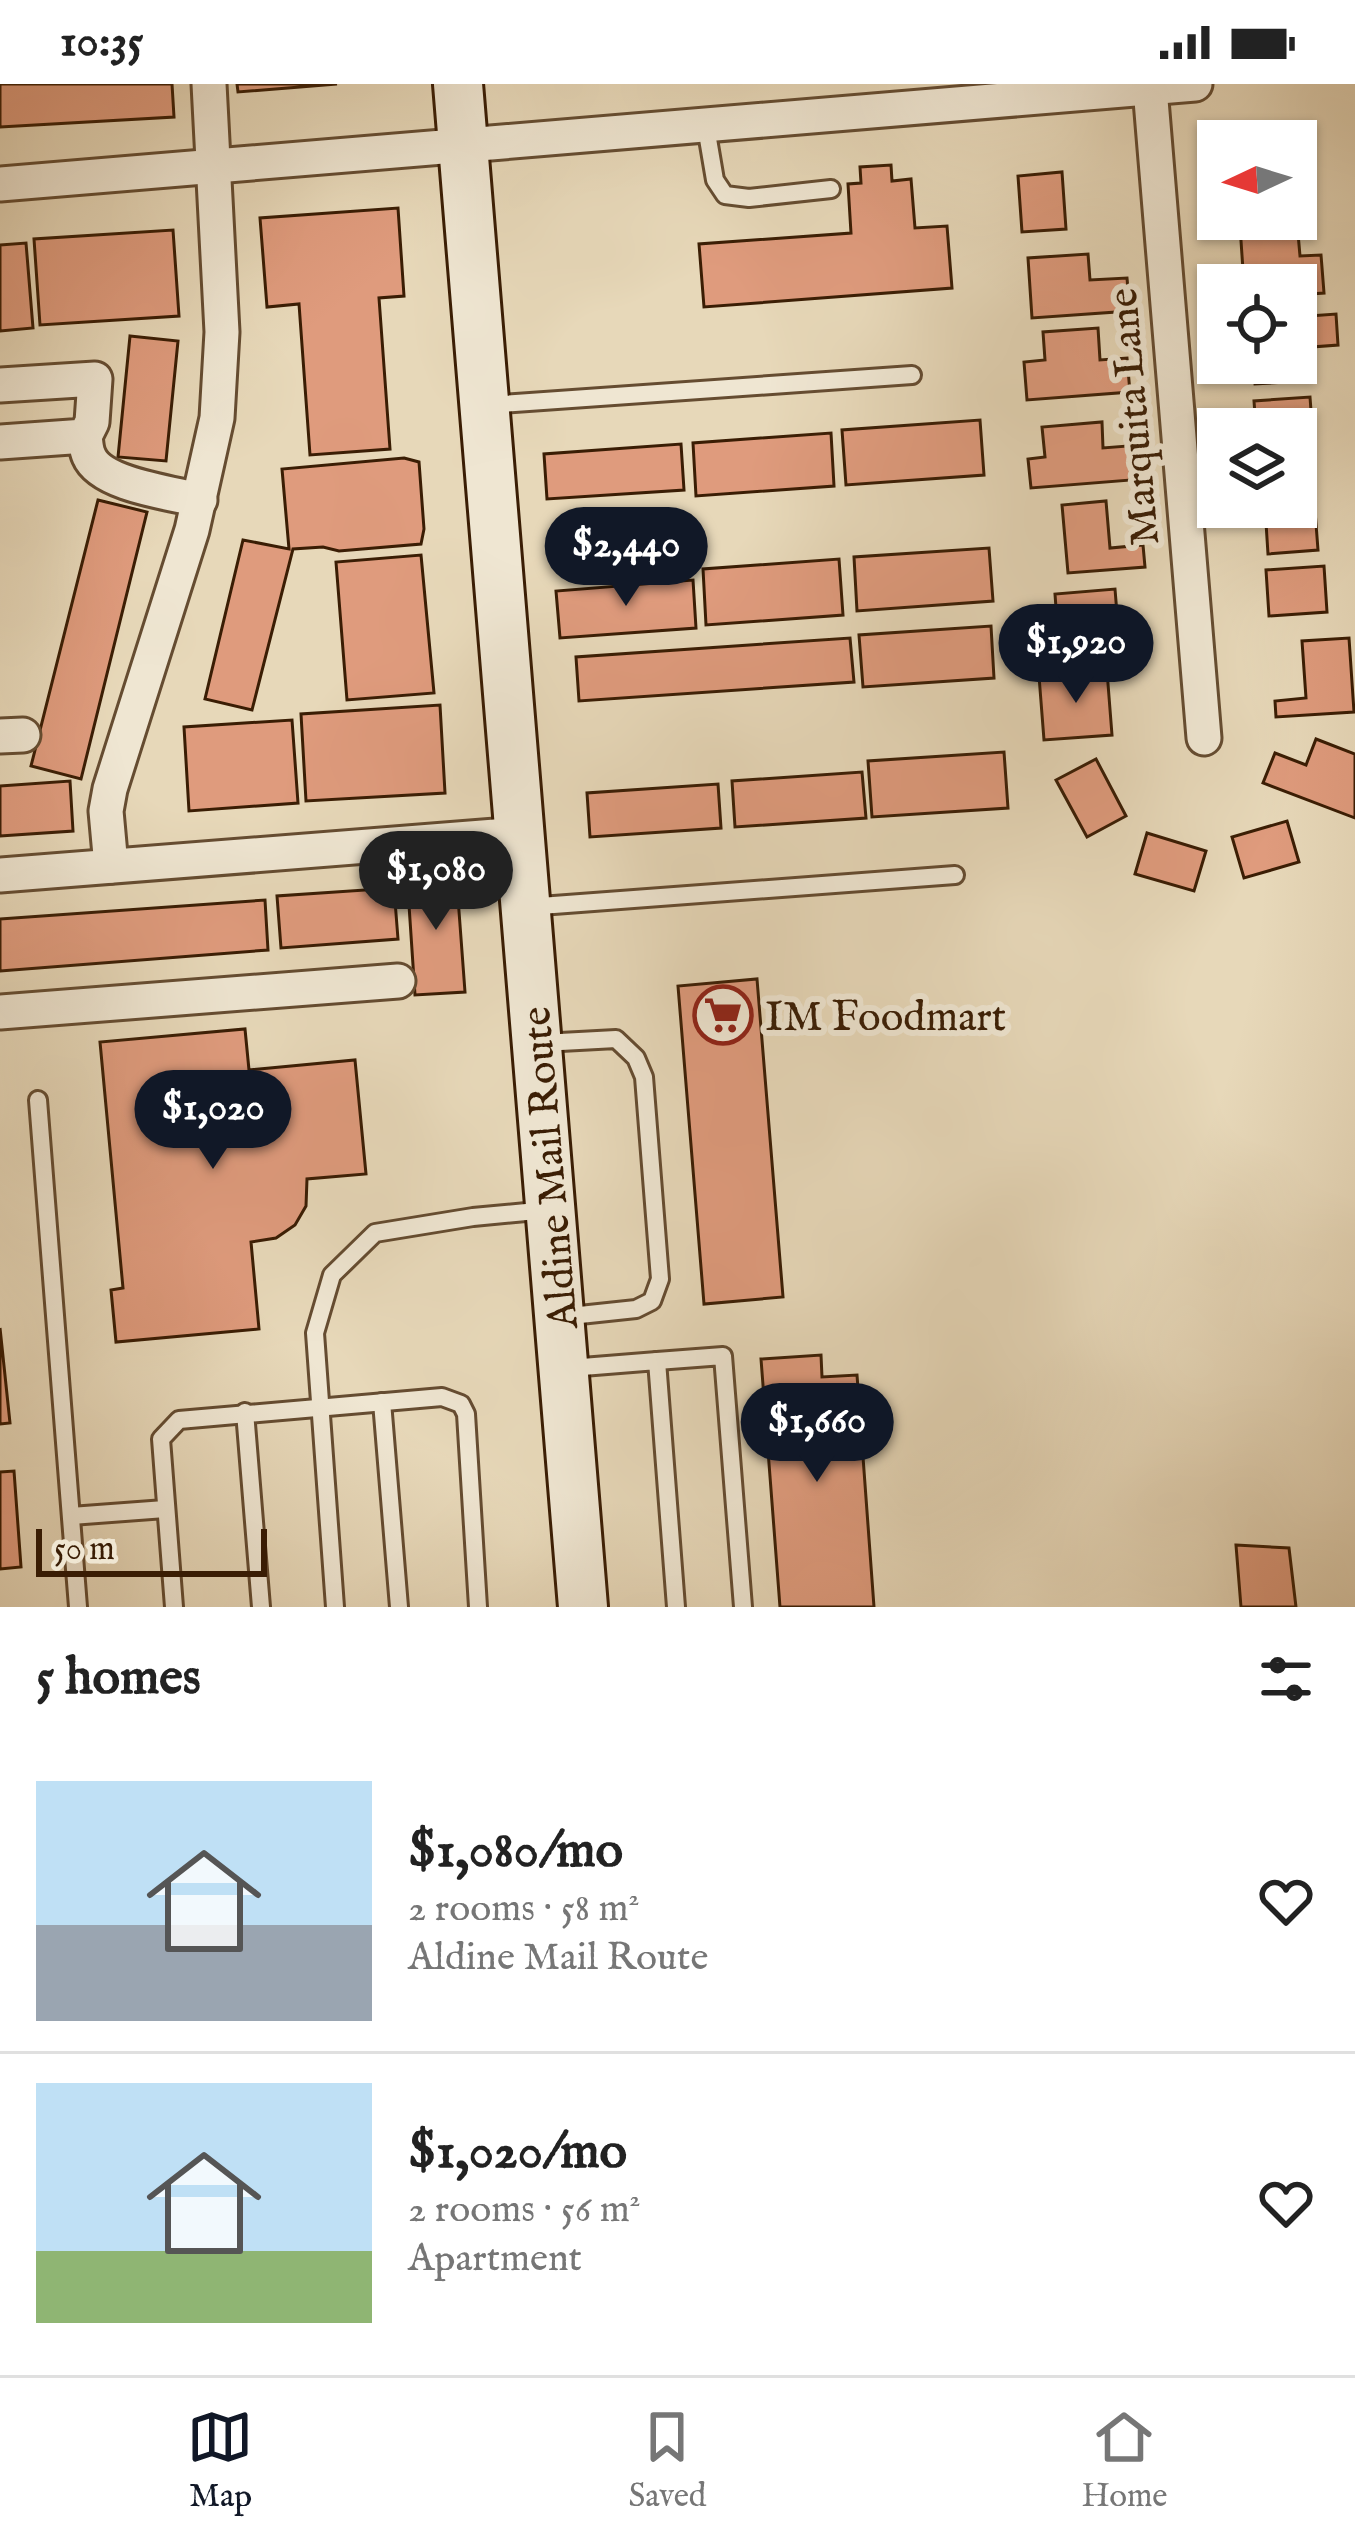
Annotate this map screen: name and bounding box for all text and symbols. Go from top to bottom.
text: 10:35 [60,14,144,71]
north arrow [1197,120,1317,240]
map controls [1197,120,1317,528]
button: locate [1197,264,1317,384]
street label: Marquita Lane [1098,286,1173,548]
button: layers [1197,408,1317,528]
pin: $2,440 [528,507,724,609]
text: $2,440 [572,521,680,570]
pin: $1,920 [978,604,1174,706]
text: $1,920 [1026,618,1127,667]
pin: $1,080 [338,831,534,933]
text: $1,080 [386,845,486,894]
supermarket icon: IM Foodmart [692,984,754,1046]
place label: IM Foodmart [765,992,1006,1045]
street label: Aldine Mail Route [511,1004,592,1332]
pin: $1,020 [115,1070,311,1172]
text: $1,020 [161,1084,265,1133]
pin: $1,660 [719,1383,915,1485]
text: $1,660 [768,1397,866,1446]
scale bar [36,1523,267,1576]
text: 50 m [54,1529,115,1571]
icon: filters [1253,1646,1319,1712]
text: 5 homes [36,1647,201,1712]
text: $1,080/mo [408,1820,623,1885]
icon: home [132,1829,276,1973]
icon: heart [1253,1868,1319,1934]
text: 2 rooms · 58 m² [408,1885,640,1934]
text: Aldine Mail Route [408,1934,708,1983]
text: $1,020/mo [408,2121,627,2186]
icon: home [132,2131,276,2275]
icon: heart [1253,2170,1319,2236]
text: 2 rooms · 56 m² [408,2186,641,2235]
text: Apartment [408,2235,582,2284]
tab: Map [187,2404,253,2518]
tab: Saved [628,2404,706,2518]
tab: Home [1081,2404,1168,2518]

